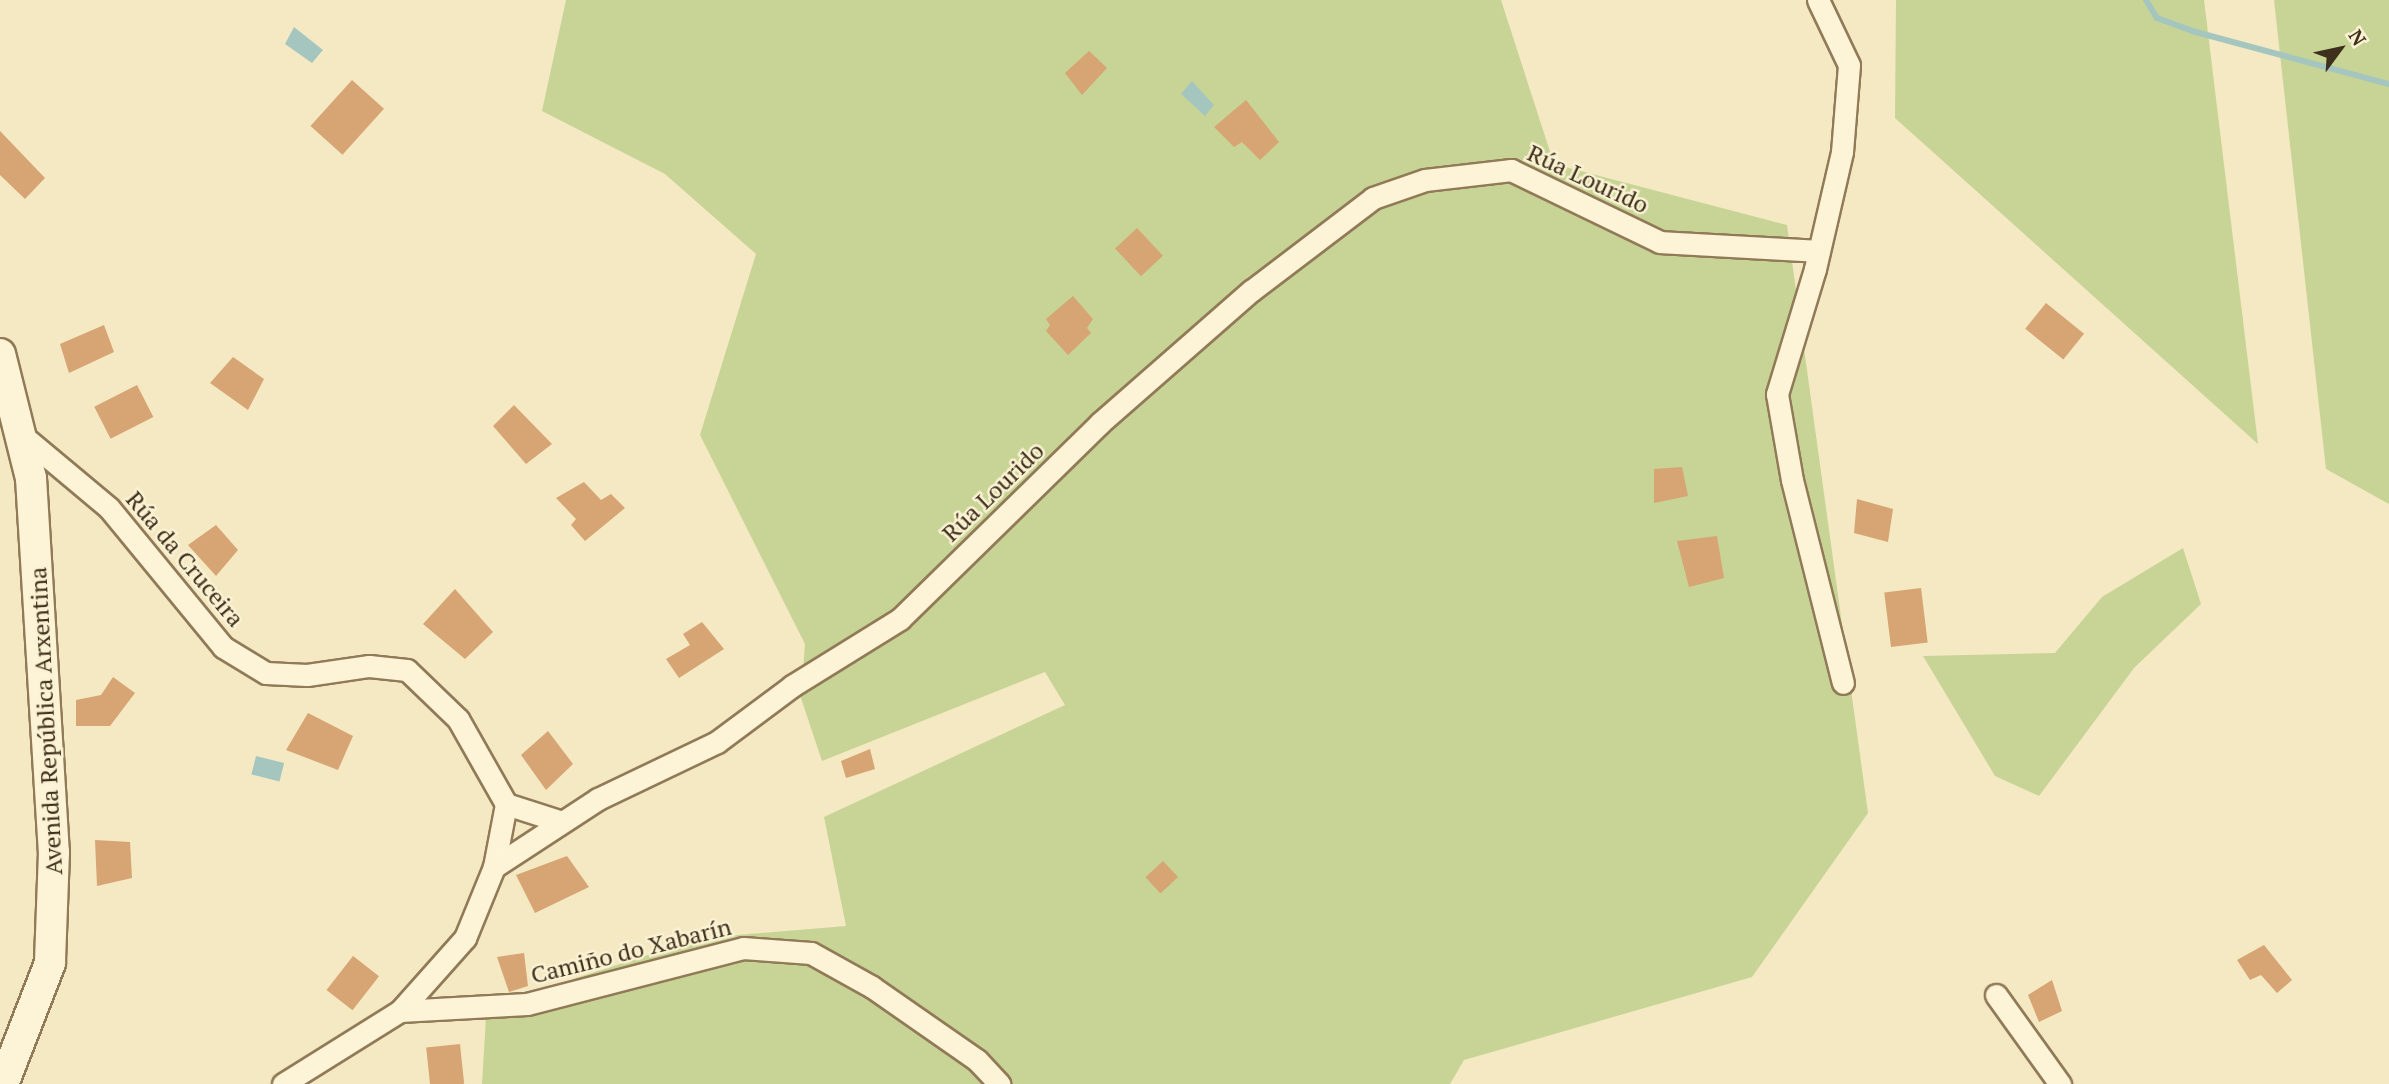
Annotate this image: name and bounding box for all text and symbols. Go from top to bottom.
north arrow [2305,14,2375,84]
text: N [2344,24,2372,50]
street label: Rúa Lourido [1523,138,1653,220]
street label: Rúa Lourido [936,436,1050,548]
street label: Rúa da Cruceira [120,485,250,633]
street label: Avenida República Arxentina [24,566,68,876]
street label: Camiño do Xabarín [528,912,734,990]

